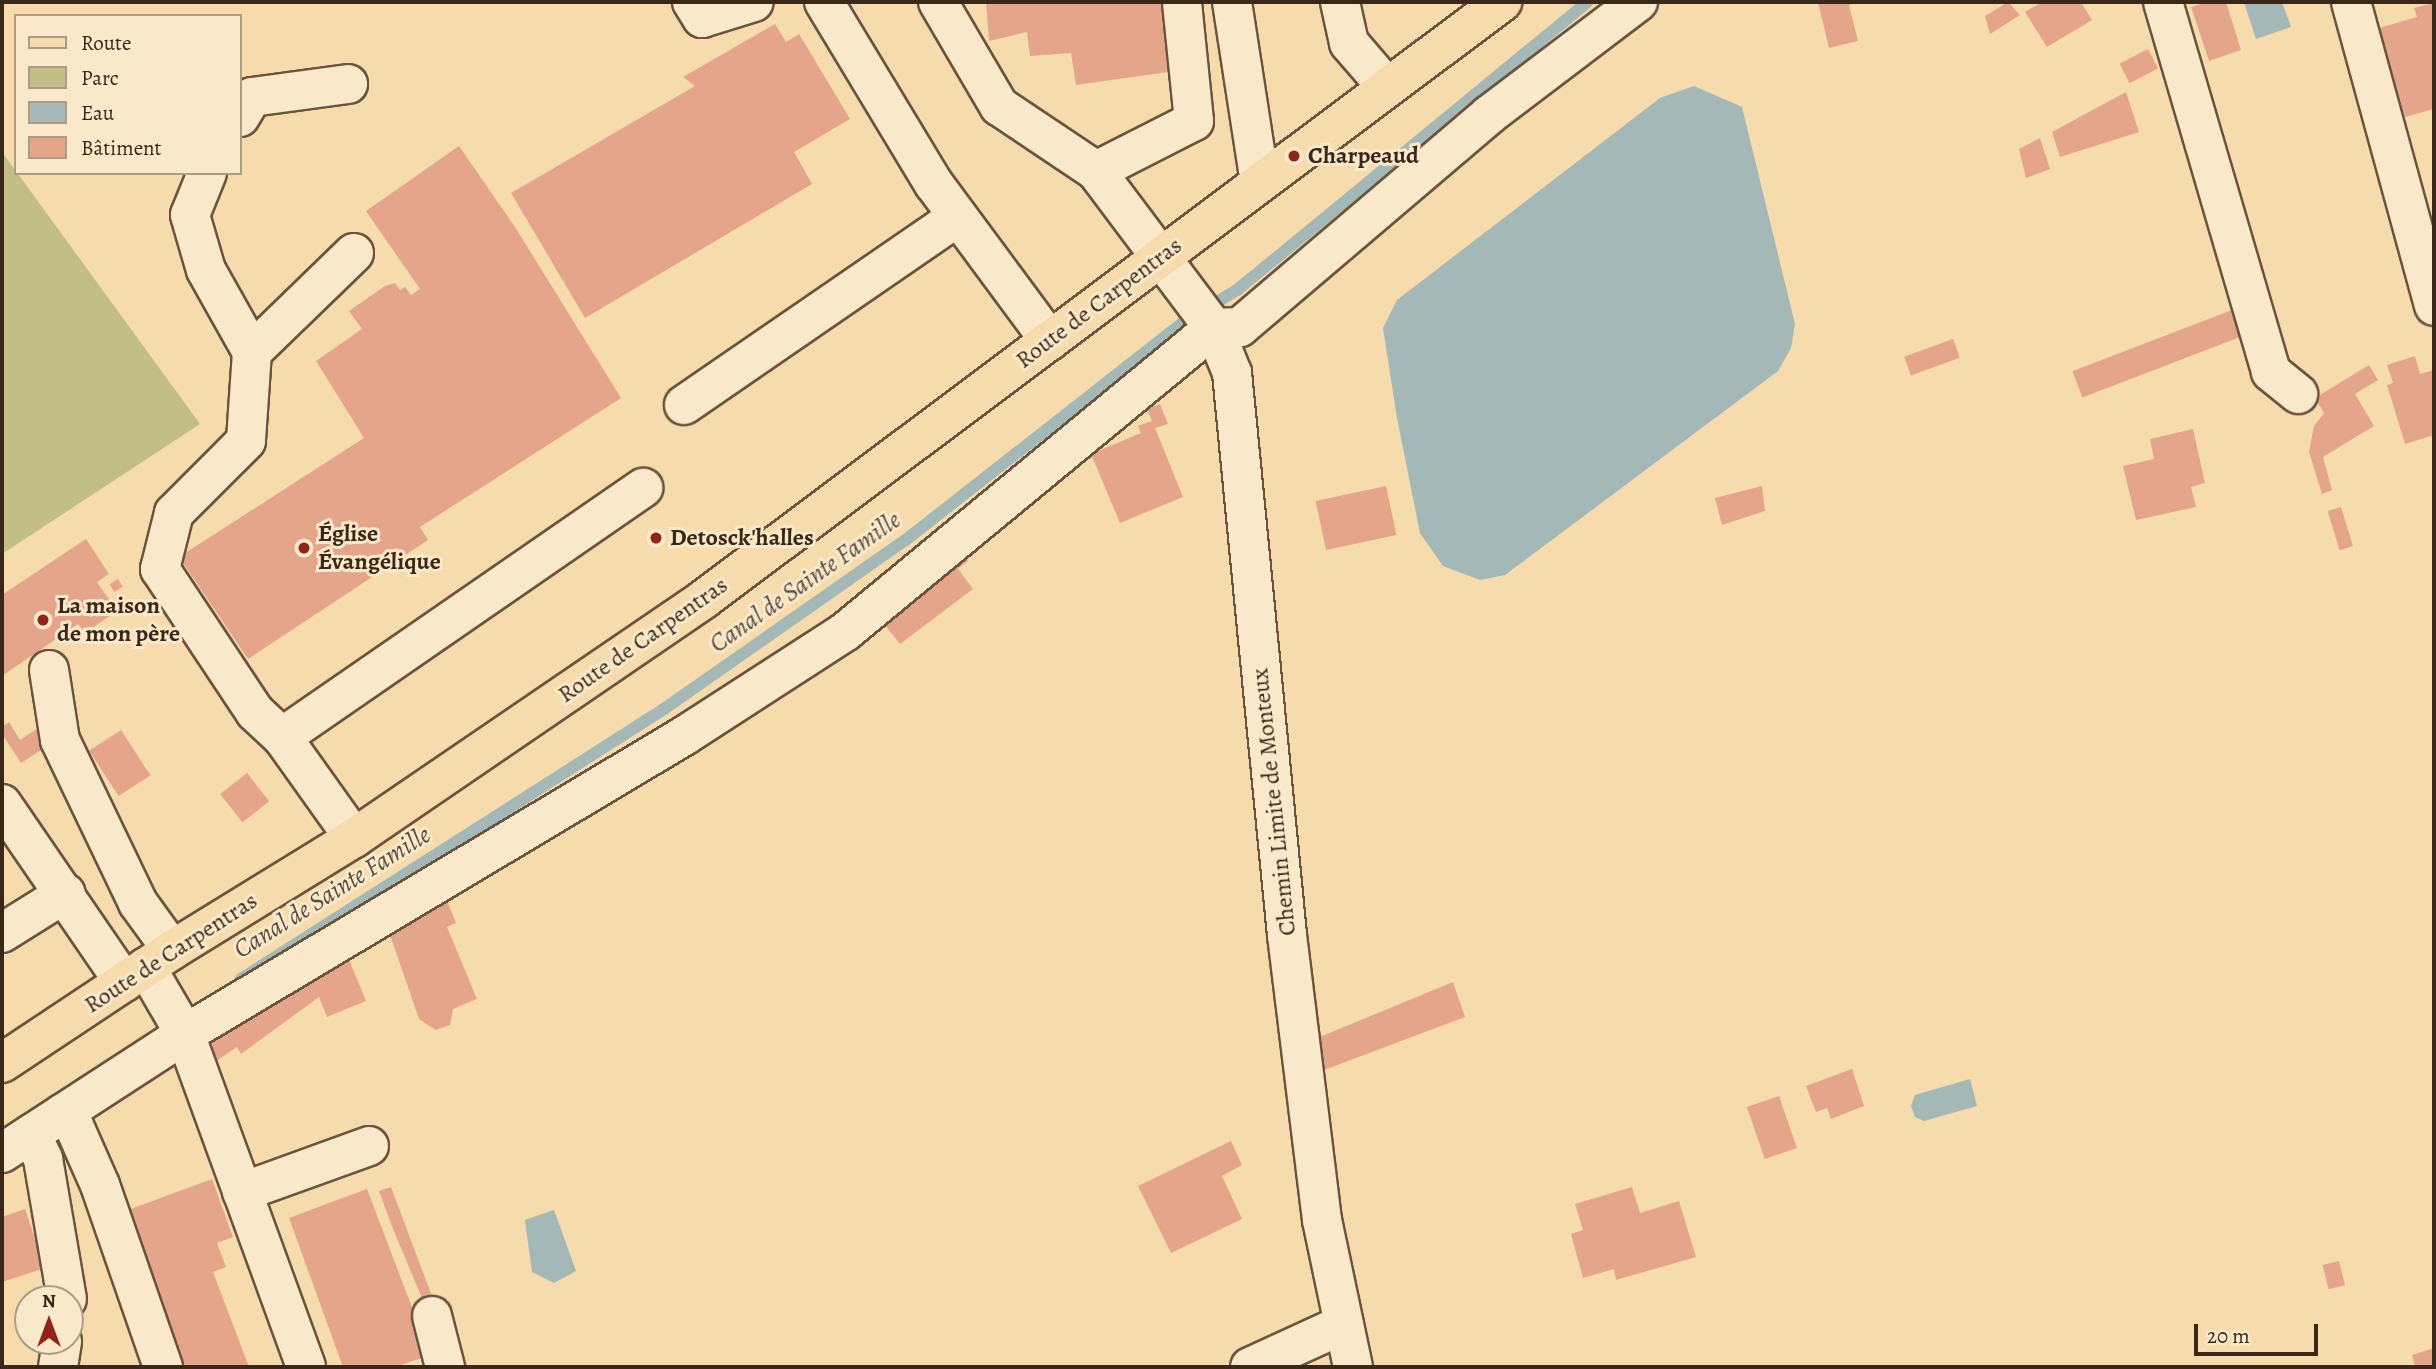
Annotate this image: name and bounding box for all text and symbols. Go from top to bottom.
legend [14,14,242,175]
text: Route [81,29,131,57]
text: Parc [81,64,119,92]
text: Eau [81,99,114,127]
text: Bâtiment [81,134,162,162]
place label: Charpeaud [1308,142,1419,170]
marker: Charpeaud [1286,148,1302,164]
street label: Route de Carpentras [1010,231,1188,375]
water label: Canal de Sainte Famille [703,504,907,660]
place label: Église Évangélique [318,520,441,576]
place label: Detosck'halles [670,524,814,552]
marker: Detosck'halles [648,530,664,546]
marker: Église Évangélique [296,540,312,556]
street label: Route de Carpentras [553,571,733,709]
place label: La maison de mon père [57,592,180,648]
marker: La maison de mon père [35,612,51,628]
street label: Chemin Limite de Monteux [1246,667,1302,937]
water label: Canal de Sainte Famille [228,819,436,965]
street label: Route de Carpentras [79,886,263,1020]
north arrow [14,1285,84,1355]
text: N [42,1288,56,1314]
scale bar [2198,1310,2322,1354]
text: 20 m [2207,1322,2250,1350]

